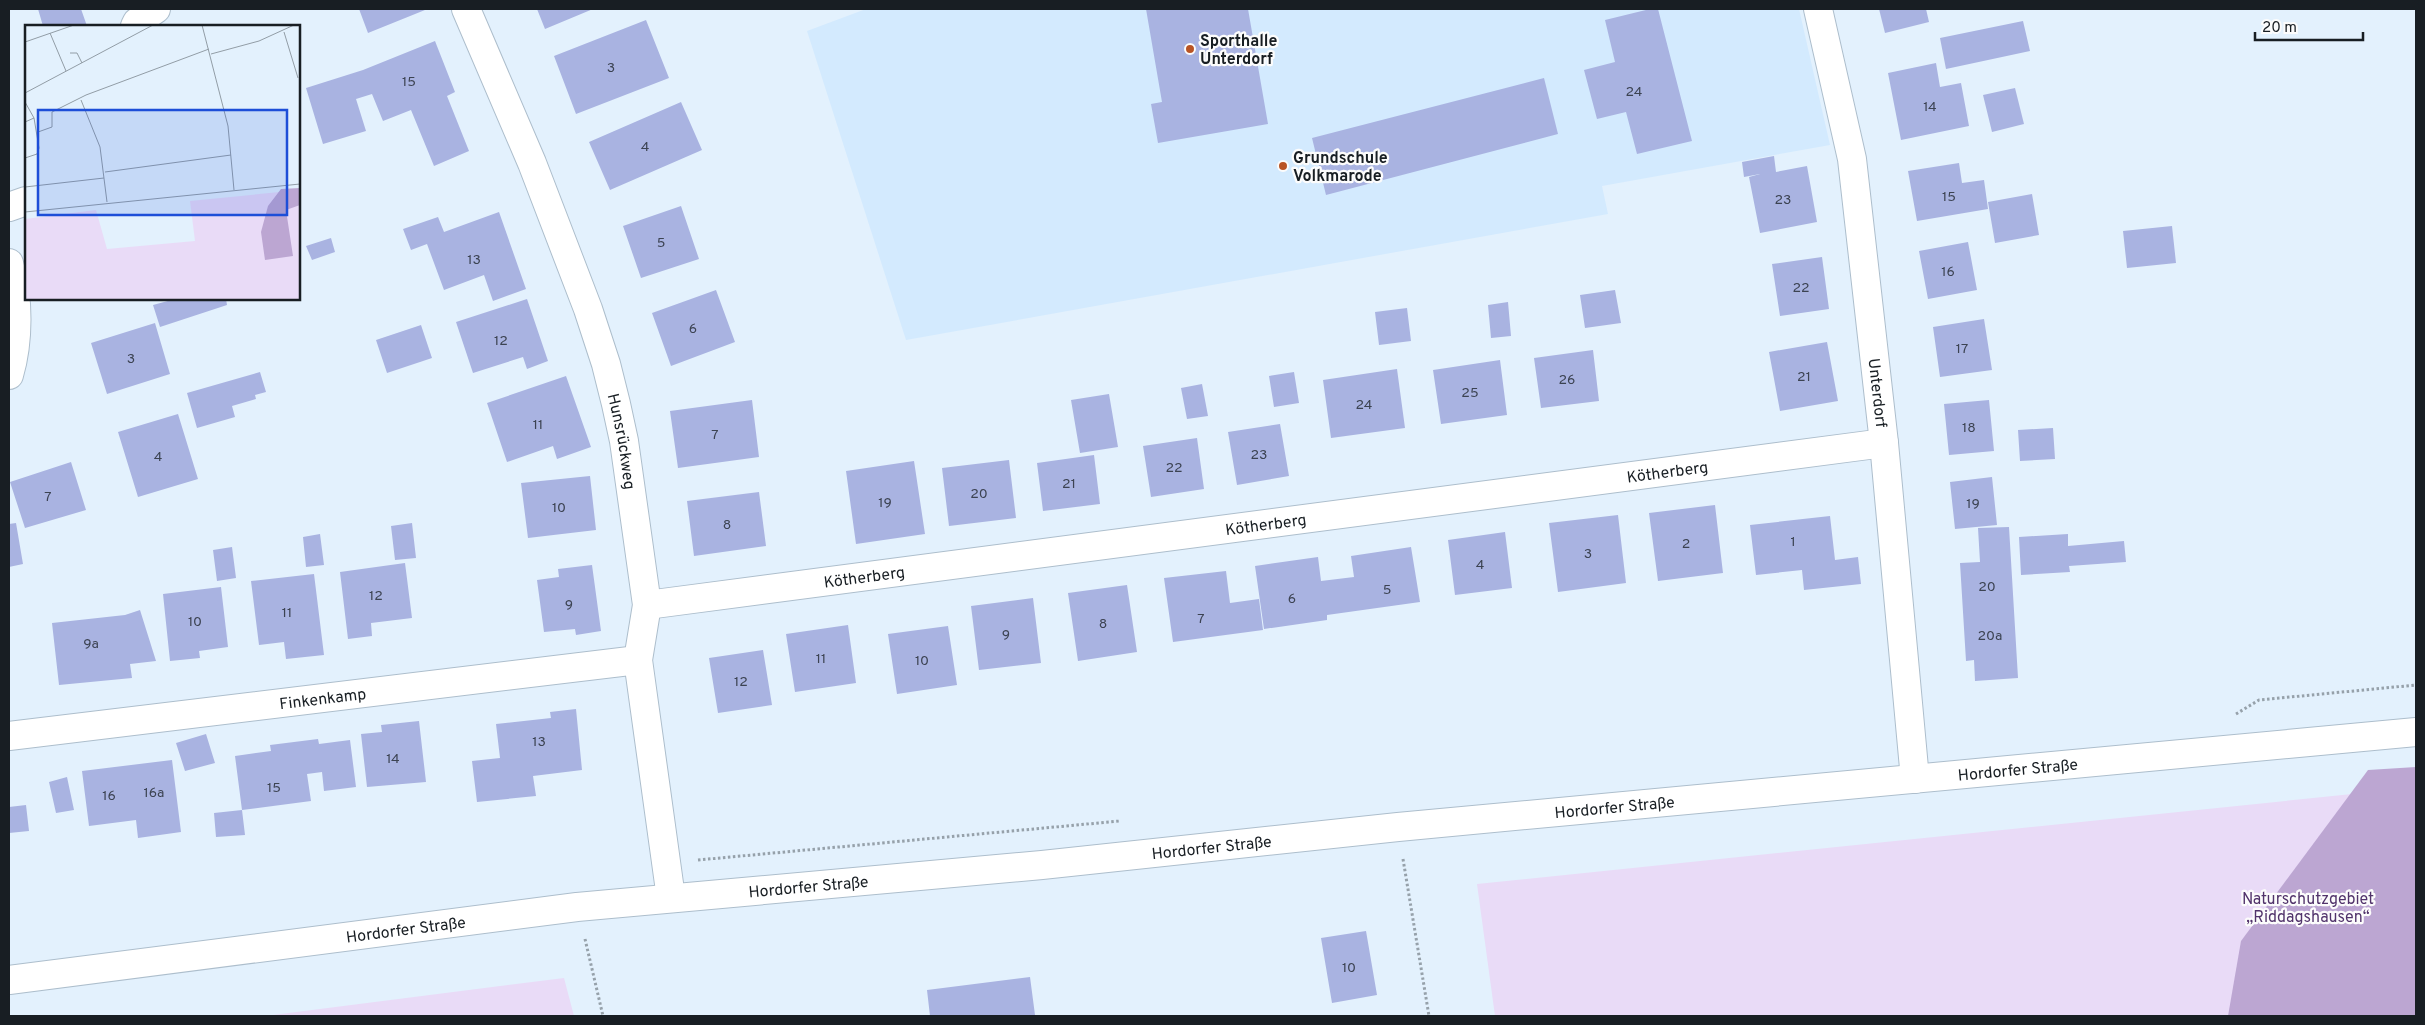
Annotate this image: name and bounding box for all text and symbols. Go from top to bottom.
scale bar [2255,10,2362,42]
text: 20 m [2262,19,2297,38]
inset map [25,25,300,300]
place label: Sporthalle Unterdorf [1200,32,1277,70]
marker: Sporthalle Unterdorf [1184,43,1196,55]
house number: 3 [607,60,615,77]
house number: 15 [402,74,416,91]
house number: 24 [1625,84,1643,101]
house number: 14 [1923,99,1937,116]
house number: 4 [641,139,649,156]
place label: Grundschule Volkmarode [1293,149,1388,187]
marker: Grundschule Volkmarode [1277,160,1289,172]
house number: 15 [1942,189,1956,206]
house number: 23 [1775,192,1792,209]
house number: 5 [657,235,665,252]
house number: 13 [467,252,481,269]
house number: 16 [1941,264,1955,281]
house number: 22 [1792,280,1810,297]
house number: 6 [689,321,697,338]
house number: 12 [494,333,508,350]
house number: 17 [1956,341,1968,358]
house number: 3 [127,351,135,368]
street label: Unterdorf [1862,357,1890,429]
house number: 21 [1797,369,1811,386]
house number: 26 [1559,372,1575,389]
house number: 25 [1461,385,1479,402]
street label: Hunsrückweg [602,392,639,491]
house number: 24 [1355,397,1373,414]
house number: 11 [533,417,543,434]
house number: 18 [1962,420,1976,437]
house number: 7 [711,427,719,444]
house number: 23 [1251,447,1268,464]
house number: 4 [154,449,162,466]
street label: Kötherberg [1626,458,1709,489]
house number: 22 [1165,460,1183,477]
house number: 21 [1062,476,1076,493]
house number: 20 [970,486,988,503]
house number: 7 [44,489,52,506]
house number: 19 [878,495,892,512]
house number: 19 [1966,496,1980,513]
house number: 10 [552,500,566,517]
street label: Kötherberg [1224,511,1308,541]
house number: 8 [723,517,731,534]
house number: 1 [1790,534,1796,551]
house number: 2 [1682,536,1690,553]
house number: 3 [1584,546,1592,563]
house number: 4 [1476,557,1484,574]
street label: Kötherberg [823,563,906,594]
house number: 20 [1978,579,1996,596]
house number: 5 [1383,582,1391,599]
house number: 12 [369,588,383,605]
house number: 6 [1288,591,1296,608]
house number: 9 [565,597,573,614]
house number: 11 [282,605,292,622]
house number: 7 [1197,611,1205,628]
house number: 10 [188,614,202,631]
house number: 8 [1099,616,1107,633]
house number: 9 [1002,627,1010,644]
house number: 20a [1978,628,2002,645]
house number: 9a [83,636,99,653]
house number: 11 [816,651,826,668]
house number: 10 [915,653,929,670]
house number: 12 [734,674,748,691]
street label: Finkenkamp [278,685,368,715]
house number: 13 [532,734,546,751]
house number: 14 [386,751,400,768]
street label: Hordorfer Straße [1957,756,2079,787]
house number: 15 [267,780,281,797]
house number: 16a [144,785,164,802]
house number: 16 [102,788,116,805]
street label: Hordorfer Straße [1554,793,1676,824]
street label: Hordorfer Straße [1151,833,1273,865]
street label: Hordorfer Straße [748,873,869,903]
park label: Naturschutzgebiet „Riddagshausen“ [2242,890,2374,928]
street label: Hordorfer Straße [345,913,467,949]
house number: 10 [1342,960,1356,977]

